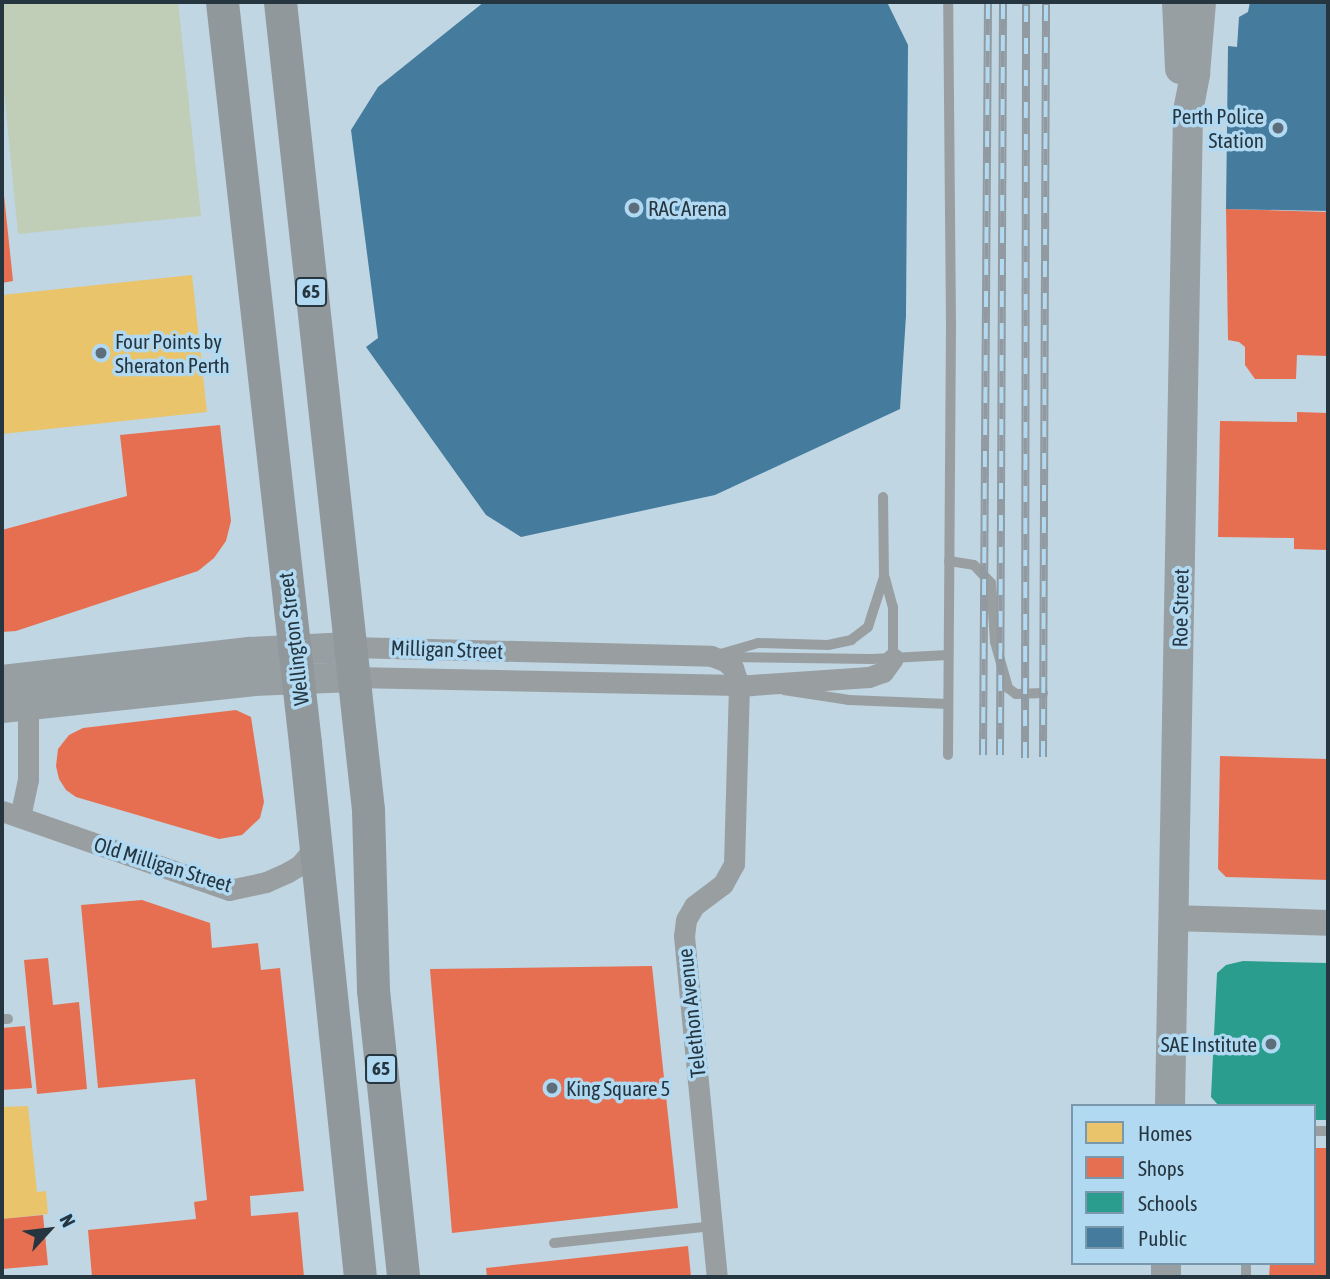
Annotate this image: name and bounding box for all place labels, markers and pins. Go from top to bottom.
place label: Perth Police Station [1172,103,1264,153]
marker: Perth Police Station [1270,120,1286,136]
place label: RAC Arena [648,195,727,221]
marker: RAC Arena [626,200,642,216]
place label: Four Points by Sheraton Perth [115,328,230,378]
marker: Four Points by Sheraton Perth [93,345,109,361]
place label: SAE Institute [1161,1031,1257,1057]
marker: SAE Institute [1263,1036,1279,1052]
place label: King Square 5 [566,1075,670,1101]
marker: King Square 5 [544,1080,560,1096]

